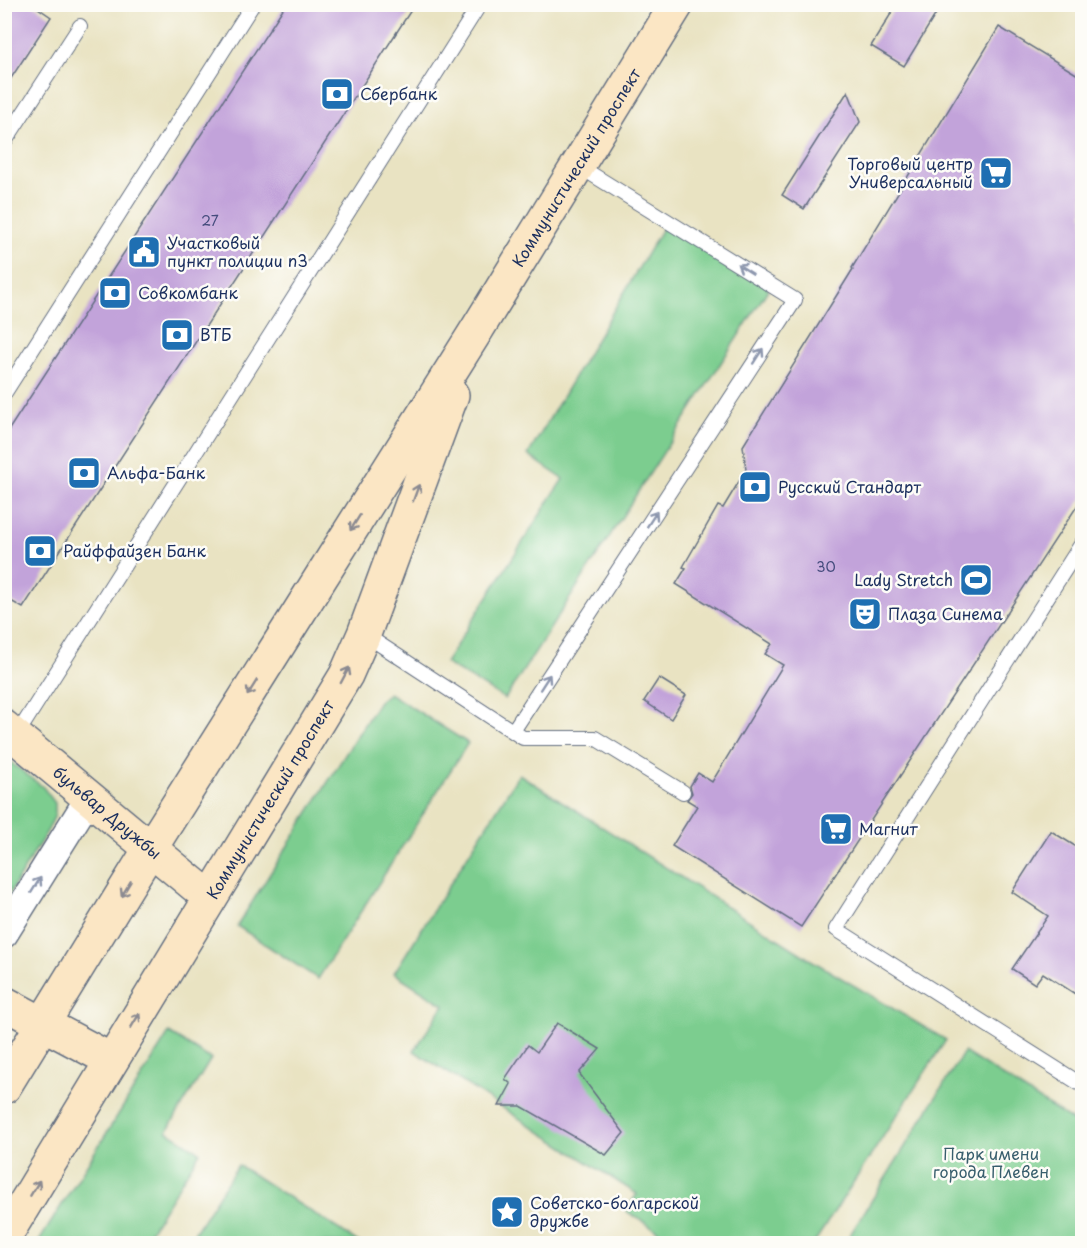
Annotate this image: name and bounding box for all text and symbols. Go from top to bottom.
street label: Коммунистический проспект [505,63,646,271]
bank icon: Сбербанк [319,76,355,112]
place label: Сбербанк [360,81,438,105]
place label: Торговый центр Универсальный [847,151,973,193]
supermarket icon: Торговый центр Универсальный [978,155,1014,191]
house number: 27 [201,210,219,231]
place label: Участковый пункт полиции n3 [167,230,308,272]
public building icon: Участковый пункт полиции n3 [126,234,162,270]
one-way arrow [737,262,754,274]
bank icon: Совкомбанк [97,275,133,311]
place label: Совкомбанк [138,280,238,304]
bank icon: ВТБ [159,317,195,353]
place label: ВТБ [200,322,231,346]
one-way arrow [752,348,764,365]
bank icon: Альфа-Банк [66,455,102,491]
place label: Альфа-Банк [107,460,206,484]
bank icon: Русский Стандарт [737,469,773,505]
place label: Русский Стандарт [778,474,921,498]
one-way arrow [411,484,422,503]
one-way arrow [646,511,658,528]
one-way arrow [349,514,361,531]
bank icon: Райффайзен Банк [22,533,58,569]
place label: Райффайзен Банк [63,538,206,562]
house number: 30 [816,556,836,577]
sports icon: Lady Stretch [958,562,994,598]
place label: Lady Stretch [854,567,953,591]
theatre icon: Плаза Синема [847,596,883,632]
place label: Плаза Синема [888,601,1003,625]
one-way arrow [340,666,351,684]
one-way arrow [539,675,551,691]
one-way arrow [245,679,257,696]
street label: Коммунистический проспект [200,695,339,903]
street label: бульвар Дружбы [48,760,167,864]
supermarket icon: Магнит [818,811,854,847]
place label: Магнит [859,816,919,840]
one-way arrow [30,877,42,894]
one-way arrow [120,880,132,897]
one-way arrow [130,1013,142,1030]
park label: Парк имени города Плевен [933,1141,1049,1183]
one-way arrow [29,1180,41,1197]
place label: Советско-болгарской дружбе [530,1190,699,1232]
place icon: Советско-болгарской дружбе [489,1194,525,1230]

